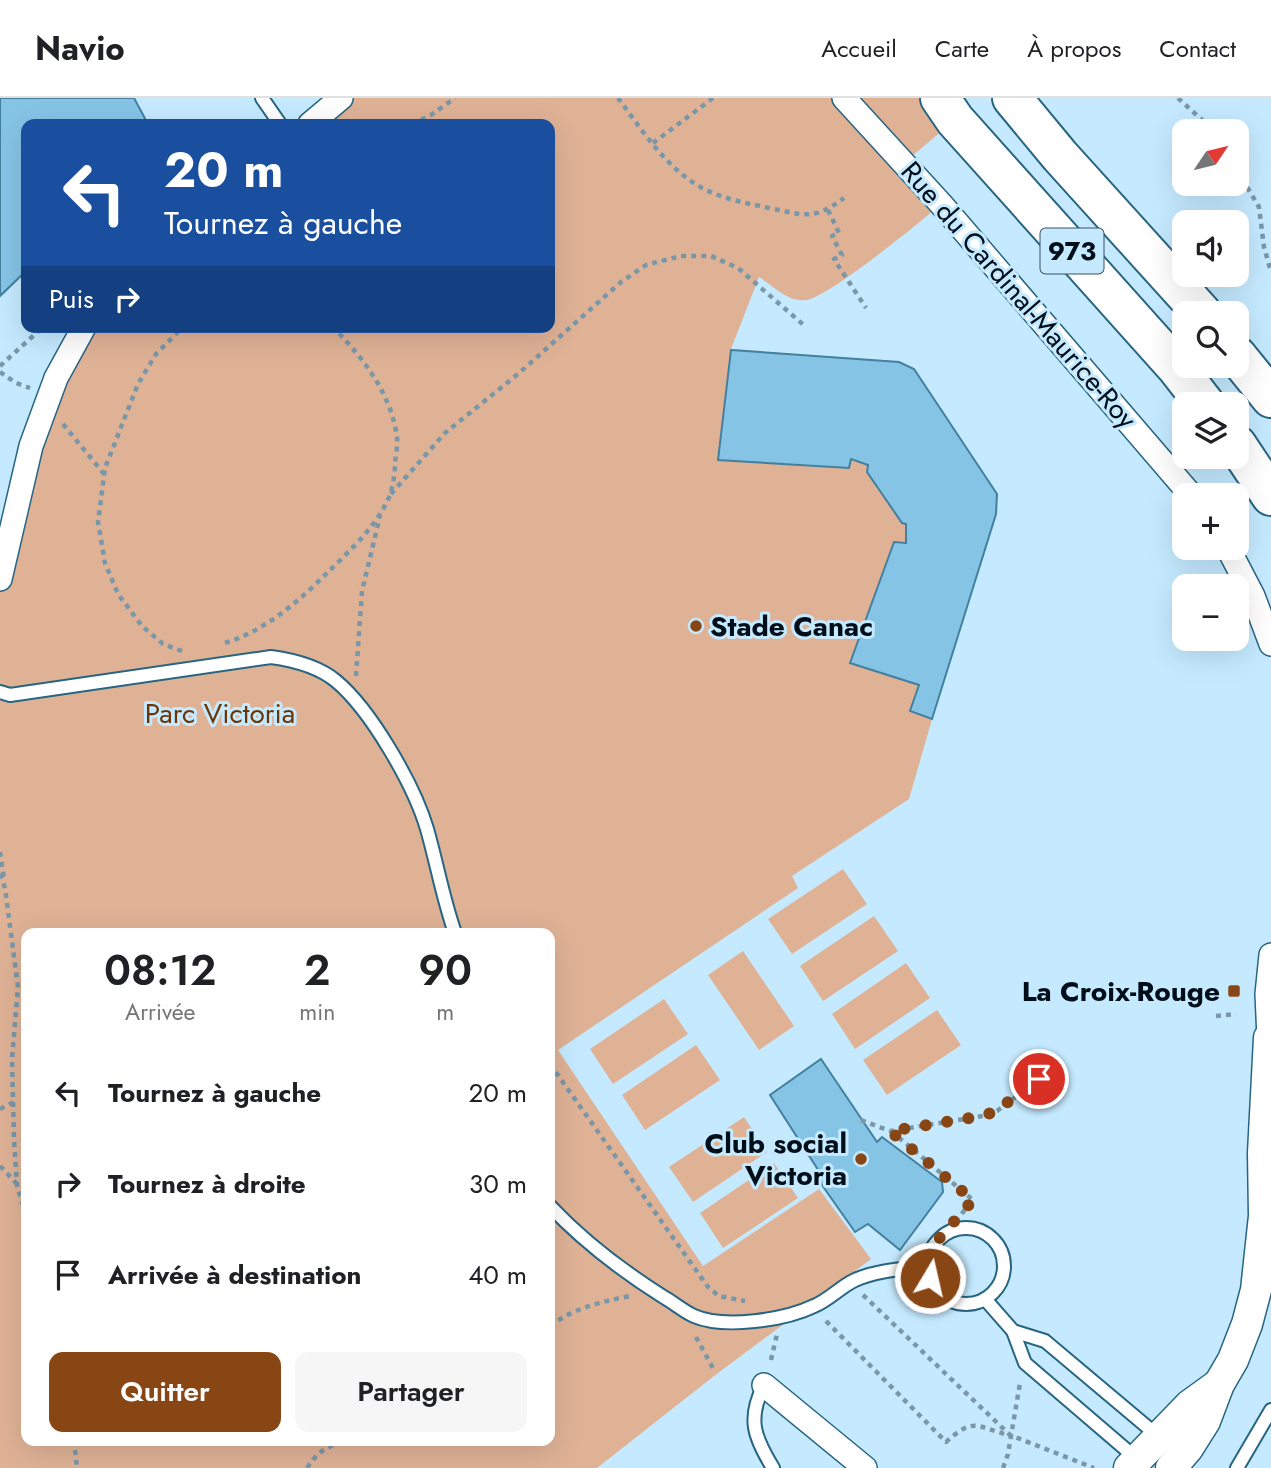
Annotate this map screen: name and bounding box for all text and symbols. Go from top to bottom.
text: Navio [35,25,125,72]
text: Accueil [821,31,897,66]
text: Carte [935,31,989,66]
text: À propos [1027,31,1121,66]
text: Contact [1159,31,1236,66]
north arrow [1172,119,1250,196]
map controls [1172,119,1249,651]
text: 20 m [164,135,283,205]
icon: left [49,147,140,238]
street label: Rue du Cardinal-Maurice-Roy [891,152,1147,438]
text: Tournez à gauche [164,200,402,246]
button: sound [1172,210,1249,287]
road number: 973 [1040,228,1104,274]
text: Puis [49,280,94,318]
icon: right [108,280,146,318]
button: search [1172,301,1249,378]
button: layers [1172,392,1249,469]
button: + [1172,483,1249,560]
button: − [1172,574,1249,651]
place label: Stade Canac [710,606,873,647]
marker: Stade Canac [688,618,704,634]
park label: Parc Victoria [145,693,295,734]
text: 08:12 [104,940,216,1001]
text: 2 [304,940,331,1001]
text: 90 [418,940,472,1001]
place label: La Croix-Rouge [1022,971,1220,1012]
marker: La Croix-Rouge [1226,983,1242,999]
text: Arrivée [125,995,195,1029]
text: min [299,995,335,1029]
text: m [436,995,454,1029]
pin [1009,1049,1069,1109]
icon: arrive [1020,1060,1058,1098]
icon: left [49,1074,87,1112]
text: Tournez à gauche [108,1074,321,1112]
text: 20 m [469,1074,527,1112]
place label: Club social Victoria [705,1123,847,1196]
marker: Club social Victoria [853,1151,869,1167]
icon: right [49,1165,87,1203]
text: Tournez à droite [108,1165,306,1203]
text: 30 m [469,1165,527,1203]
position arrow [893,1241,967,1315]
icon: arrive [49,1256,87,1294]
text: Arrivée à destination [108,1256,361,1294]
text: 40 m [468,1256,527,1294]
button: Quitter [49,1352,281,1432]
button: Partager [295,1352,527,1432]

